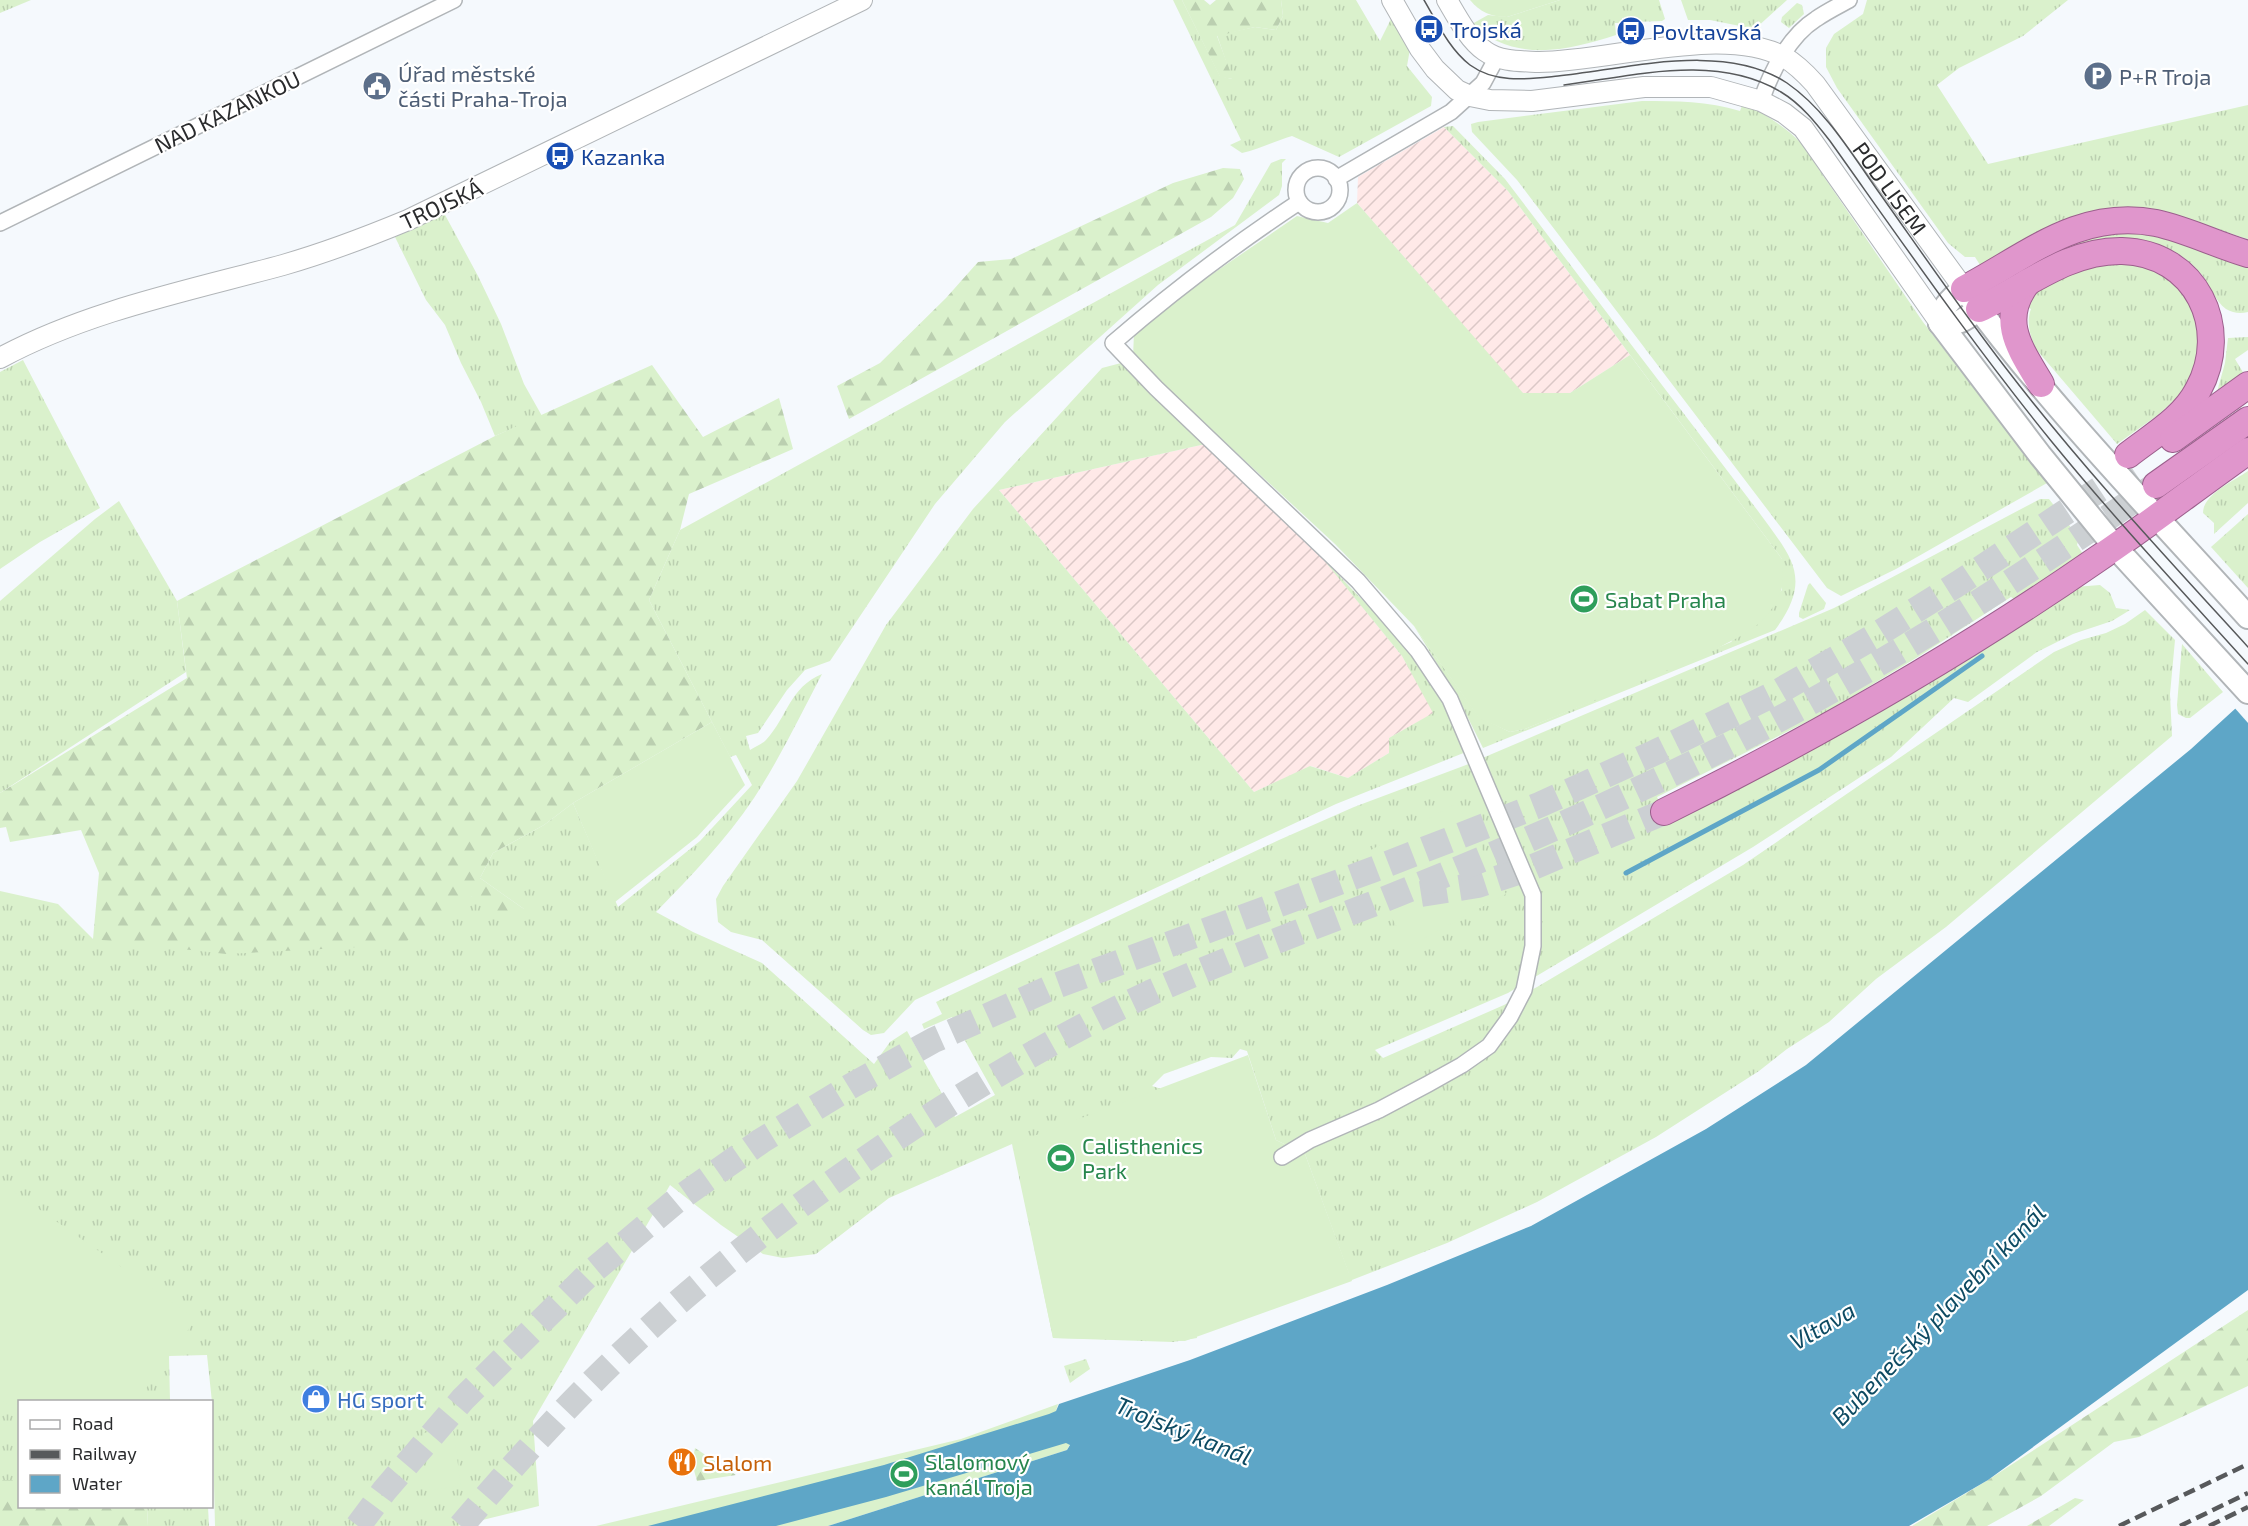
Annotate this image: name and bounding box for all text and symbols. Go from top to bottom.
bus stop icon: Trojská [1413,13,1445,45]
bus stop icon: Povltavská [1615,15,1647,47]
place label: Trojská [1450,16,1522,43]
place label: Povltavská [1652,18,1762,44]
place label: Úřad městské části Praha-Troja [398,60,568,112]
parking icon: P+R Troja [2082,60,2114,92]
place label: P+R Troja [2119,63,2211,90]
street label: NAD KAZANKOU [150,64,304,158]
public building icon: Úřad městské části Praha-Troja [361,70,393,102]
street label: POD LISEM [1848,137,1933,239]
bus stop icon: Kazanka [544,140,576,172]
place label: Kazanka [581,143,665,169]
street label: TROJSKÁ [396,174,486,234]
sports icon: Sabat Praha [1568,583,1600,615]
place label: Sabat Praha [1605,586,1726,612]
place label: Calisthenics Park [1082,1132,1203,1183]
sports icon: Calisthenics Park [1045,1142,1077,1174]
water label: Bubenečský plavební kanál [1825,1197,2051,1431]
water label: Vltava [1784,1295,1860,1355]
shop icon: HG sport [300,1383,332,1415]
place label: HG sport [337,1386,424,1412]
water label: Trojský kanál [1112,1390,1256,1470]
legend [18,1400,213,1508]
text: Road [72,1412,113,1434]
text: Railway [72,1442,137,1464]
restaurant icon: Slalom [666,1446,698,1478]
place label: Slalomový kanál Troja [925,1448,1033,1500]
place label: Slalom [703,1449,772,1475]
sports icon: Slalomový kanál Troja [888,1458,920,1490]
text: Water [72,1472,122,1494]

